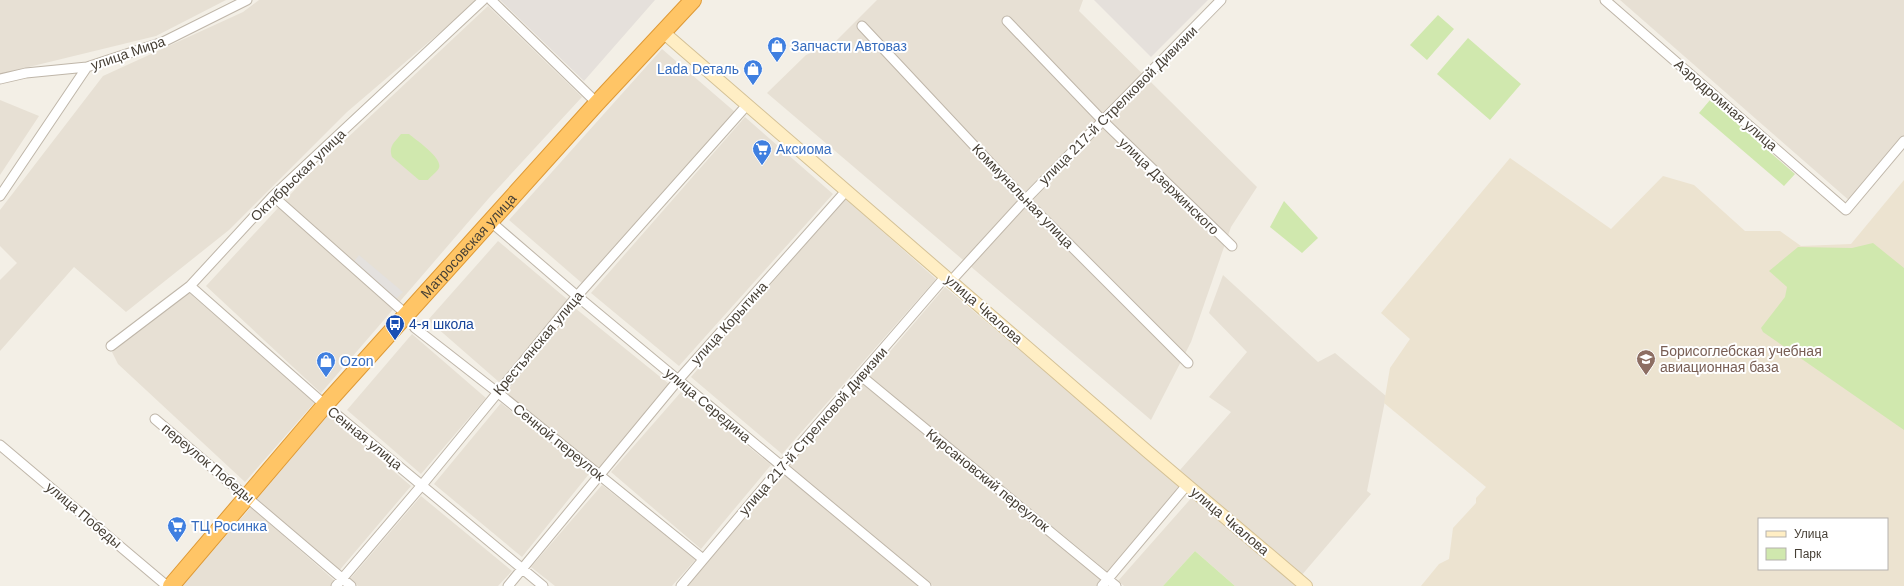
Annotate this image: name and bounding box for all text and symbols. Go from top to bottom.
street label: улица 217-й Стрелковой Дивизии [1035,22,1201,188]
street label: улица Мира [89,33,167,73]
shop icon: Запчасти Автоваз [766,35,788,63]
place label: Запчасти Автоваз [791,38,907,54]
street label: Аэродромная улица [1671,56,1781,154]
shop icon: Lada Dеталь [742,58,764,86]
place label: Lada Dеталь [657,61,739,77]
street label: Октябрьская улица [247,126,349,224]
street label: улица Дзержинского [1116,134,1222,238]
supermarket icon: Аксиома [751,138,773,166]
place label: Аксиома [776,141,832,157]
street label: Коммунальная улица [969,141,1077,252]
street label: Матросовская улица [417,190,520,301]
street label: улица Чкалова [942,271,1026,347]
street label: улица Корытина [688,278,771,368]
street label: Крестьянская улица [490,288,586,398]
bus stop icon: 4-я школа [384,313,406,341]
place label: 4-я школа [409,316,474,332]
place label: Борисоглебская учебная авиационная база [1660,343,1822,375]
street label: улица 217-й Стрелковой Дивизии [736,344,890,518]
school or university icon: Борисоглебская учебная авиационная база [1635,348,1657,376]
shop icon: Ozon [315,350,337,378]
place label: Ozon [340,353,373,369]
street label: улица Середина [662,364,754,446]
street label: Сенной переулок [510,400,608,484]
street label: Сенная улица [325,403,406,473]
street label: переулок Победы [159,420,257,506]
street label: Кирсановский переулок [923,425,1053,535]
street label: улица Победы [43,479,125,551]
street label: улица Чкалова [1188,484,1272,558]
supermarket icon: ТЦ Росинка [166,515,188,543]
place label: ТЦ Росинка [191,518,267,534]
legend [1758,518,1888,570]
text: Улица [1794,527,1828,541]
text: Парк [1794,547,1822,561]

